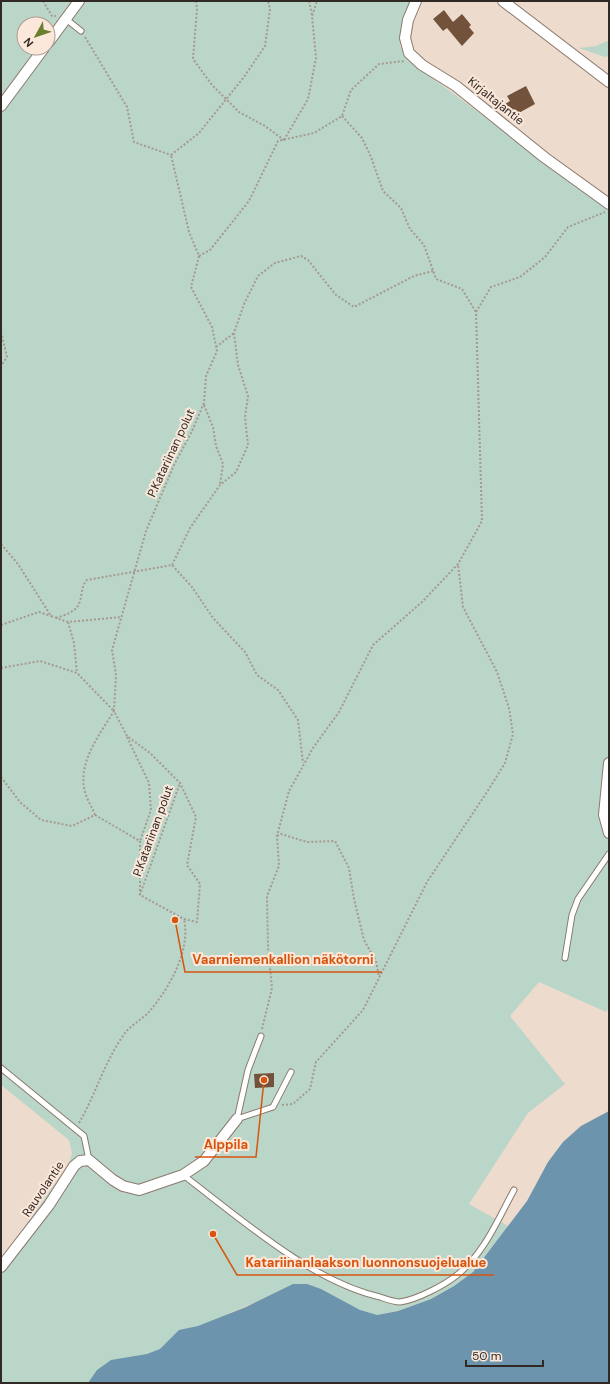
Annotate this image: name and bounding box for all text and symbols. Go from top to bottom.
north arrow [16,16,56,56]
text: N [20,35,36,50]
street label: Kirjaltajantie [464,73,528,129]
street label: P.Katariinan polut [144,406,199,500]
street label: P.Katariinan polut [129,783,177,879]
callout: Vaarniemenkallion näkötorni [185,947,382,972]
text: Vaarniemenkallion näkötorni [192,951,374,968]
callout: Alppila [195,1132,256,1157]
text: Alppila [204,1136,248,1153]
street label: Rauvolantie [18,1158,68,1220]
callout: Katariinanlaakson luonnonsuojelualue [237,1250,494,1275]
text: Katariinanlaakson luonnonsuojelualue [246,1254,487,1271]
scale bar [466,1342,543,1368]
text: 50 m [472,1348,501,1364]

